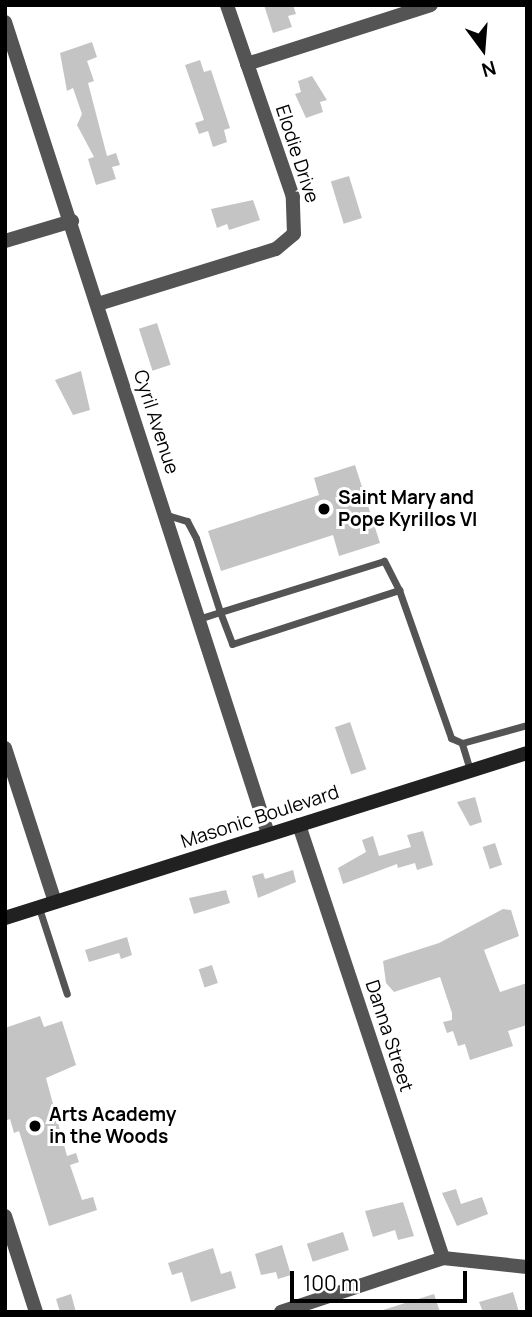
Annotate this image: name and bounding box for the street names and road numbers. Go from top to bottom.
street label: Elodie Drive [270,102,324,206]
street label: Cyril Avenue [128,367,184,477]
street label: Masonic Boulevard [178,781,342,853]
street label: Danna Street [360,977,418,1095]

